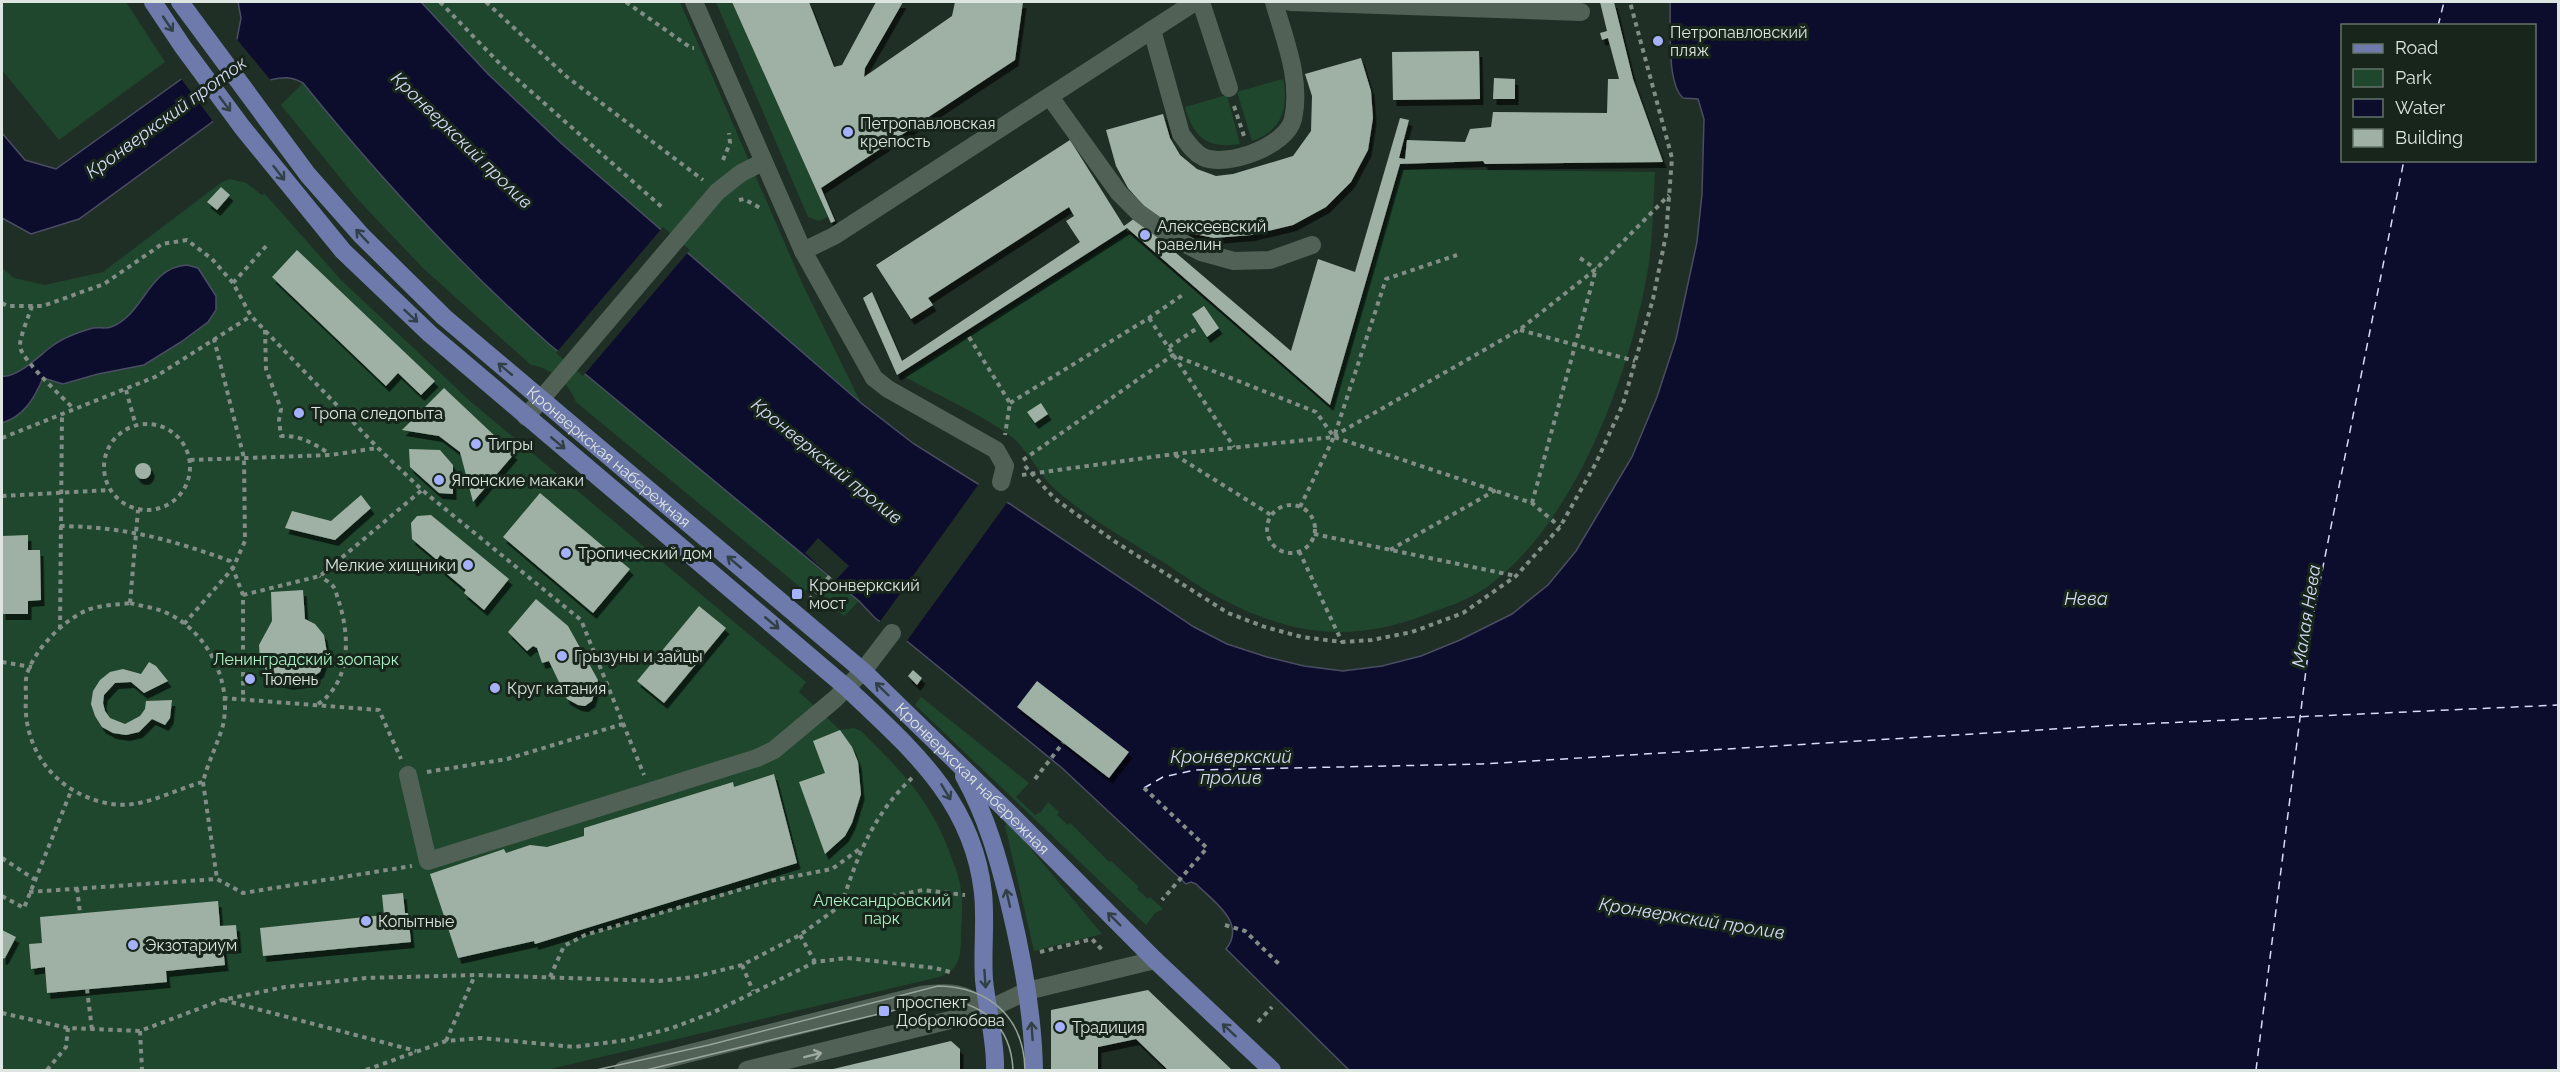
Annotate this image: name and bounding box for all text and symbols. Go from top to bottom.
one-way arrow [162,16,174,32]
place label: Петропавловский пляж [1670,23,1808,60]
legend [2341,24,2536,162]
marker: Петропавловский пляж [1651,34,1665,48]
text: Road [2395,37,2438,58]
water label: Кронверкский проток [82,52,250,182]
water label: Кронверкский пролив [387,67,537,213]
text: Park [2395,67,2432,88]
one-way arrow [218,96,231,112]
text: Water [2395,97,2446,118]
place label: Петропавловская крепость [860,114,995,151]
marker: Петропавловская крепость [841,125,855,139]
text: Building [2395,127,2463,148]
one-way arrow [272,165,285,181]
place label: Алексеевский равелин [1157,217,1266,254]
marker: Алексеевский равелин [1138,228,1152,242]
one-way arrow [355,229,369,244]
one-way arrow [403,309,418,323]
one-way arrow [497,362,513,375]
street label: Кронверкская набережная [523,382,695,531]
water label: Кронверкский пролив [747,394,907,528]
place label: Тропа следопыта [311,404,443,423]
marker: Тропа следопыта [292,406,306,420]
place label: Тигры [488,435,533,454]
marker: Тигры [469,437,483,451]
one-way arrow [550,437,566,450]
place label: Японские макаки [451,471,584,490]
marker: Японские макаки [432,473,446,487]
place label: Тропический дом [578,544,712,563]
marker: Тропический дом [559,546,573,560]
one-way arrow [727,555,742,569]
place label: Мелкие хищники [325,556,456,575]
marker: Мелкие хищники [461,558,475,572]
water label: Малая Нева [2288,563,2325,669]
place label: Кронверкский мост [809,576,920,613]
marker: Кронверкский мост [790,587,804,601]
water label: Нева [2064,588,2108,609]
one-way arrow [764,616,779,630]
place label: Грызуны и зайцы [574,647,703,666]
marker: Грызуны и зайцы [555,649,569,663]
park label: Ленинградский зоопарк [213,650,399,669]
place label: Тюлень [262,670,319,689]
marker: Тюлень [243,672,257,686]
place label: Круг катания [507,679,606,698]
marker: Круг катания [488,681,502,695]
one-way arrow [875,683,890,697]
street label: Кронверкская набережная [892,699,1054,858]
water label: Кронверкский пролив [1170,746,1292,788]
one-way arrow [940,783,952,800]
one-way arrow [1002,889,1014,908]
park label: Александровский парк [813,891,951,928]
water label: Кронверкский пролив [1598,893,1786,943]
one-way arrow [1107,911,1121,926]
place label: Копытные [378,912,454,931]
marker: Копытные [359,914,373,928]
place label: Экзотариум [145,936,237,955]
marker: Экзотариум [126,938,140,952]
one-way arrow [980,969,991,989]
place label: проспект Добролюбова [896,993,1005,1030]
marker: проспект Добролюбова [877,1004,891,1018]
place label: Традиция [1072,1018,1145,1037]
marker: Традиция [1053,1020,1067,1034]
one-way arrow [1026,1021,1037,1041]
one-way arrow [1222,1023,1237,1038]
one-way arrow [803,1049,822,1060]

